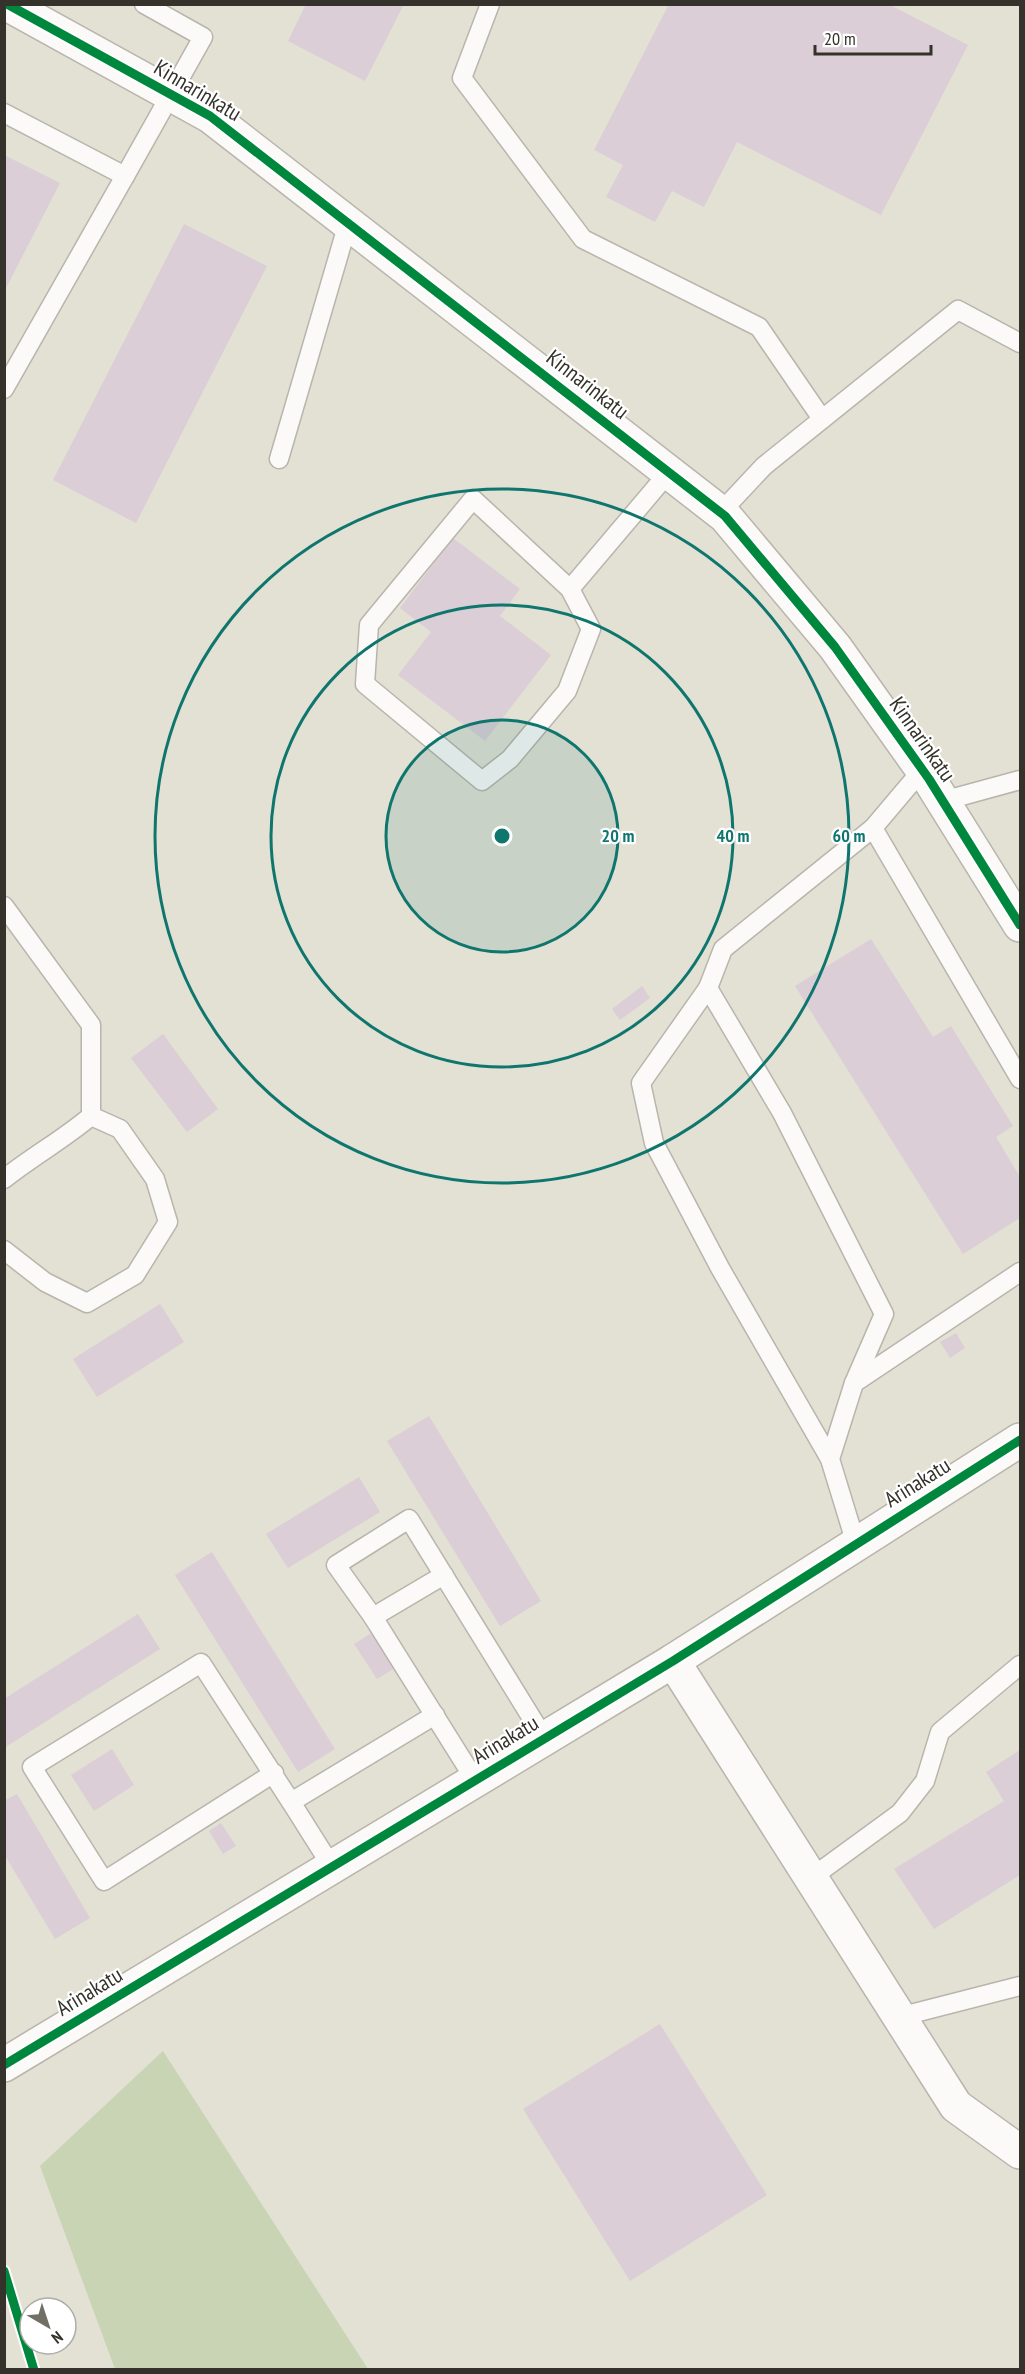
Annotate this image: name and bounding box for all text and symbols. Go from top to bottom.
scale bar [815,18,930,56]
text: 20 m [824,27,856,50]
street label: Kinnarinkatu [149,53,247,127]
street label: Kinnarinkatu [541,343,635,425]
street label: Kinnarinkatu [884,691,962,787]
text: 20 m [602,824,634,847]
text: 40 m [717,824,749,847]
text: 60 m [833,824,865,847]
centre of rings [492,826,512,846]
street label: Arinakatu [879,1451,955,1513]
street label: Arinakatu [467,1708,543,1770]
street label: Arinakatu [51,1960,127,2022]
north arrow [18,2296,78,2356]
text: N [48,2327,67,2348]

